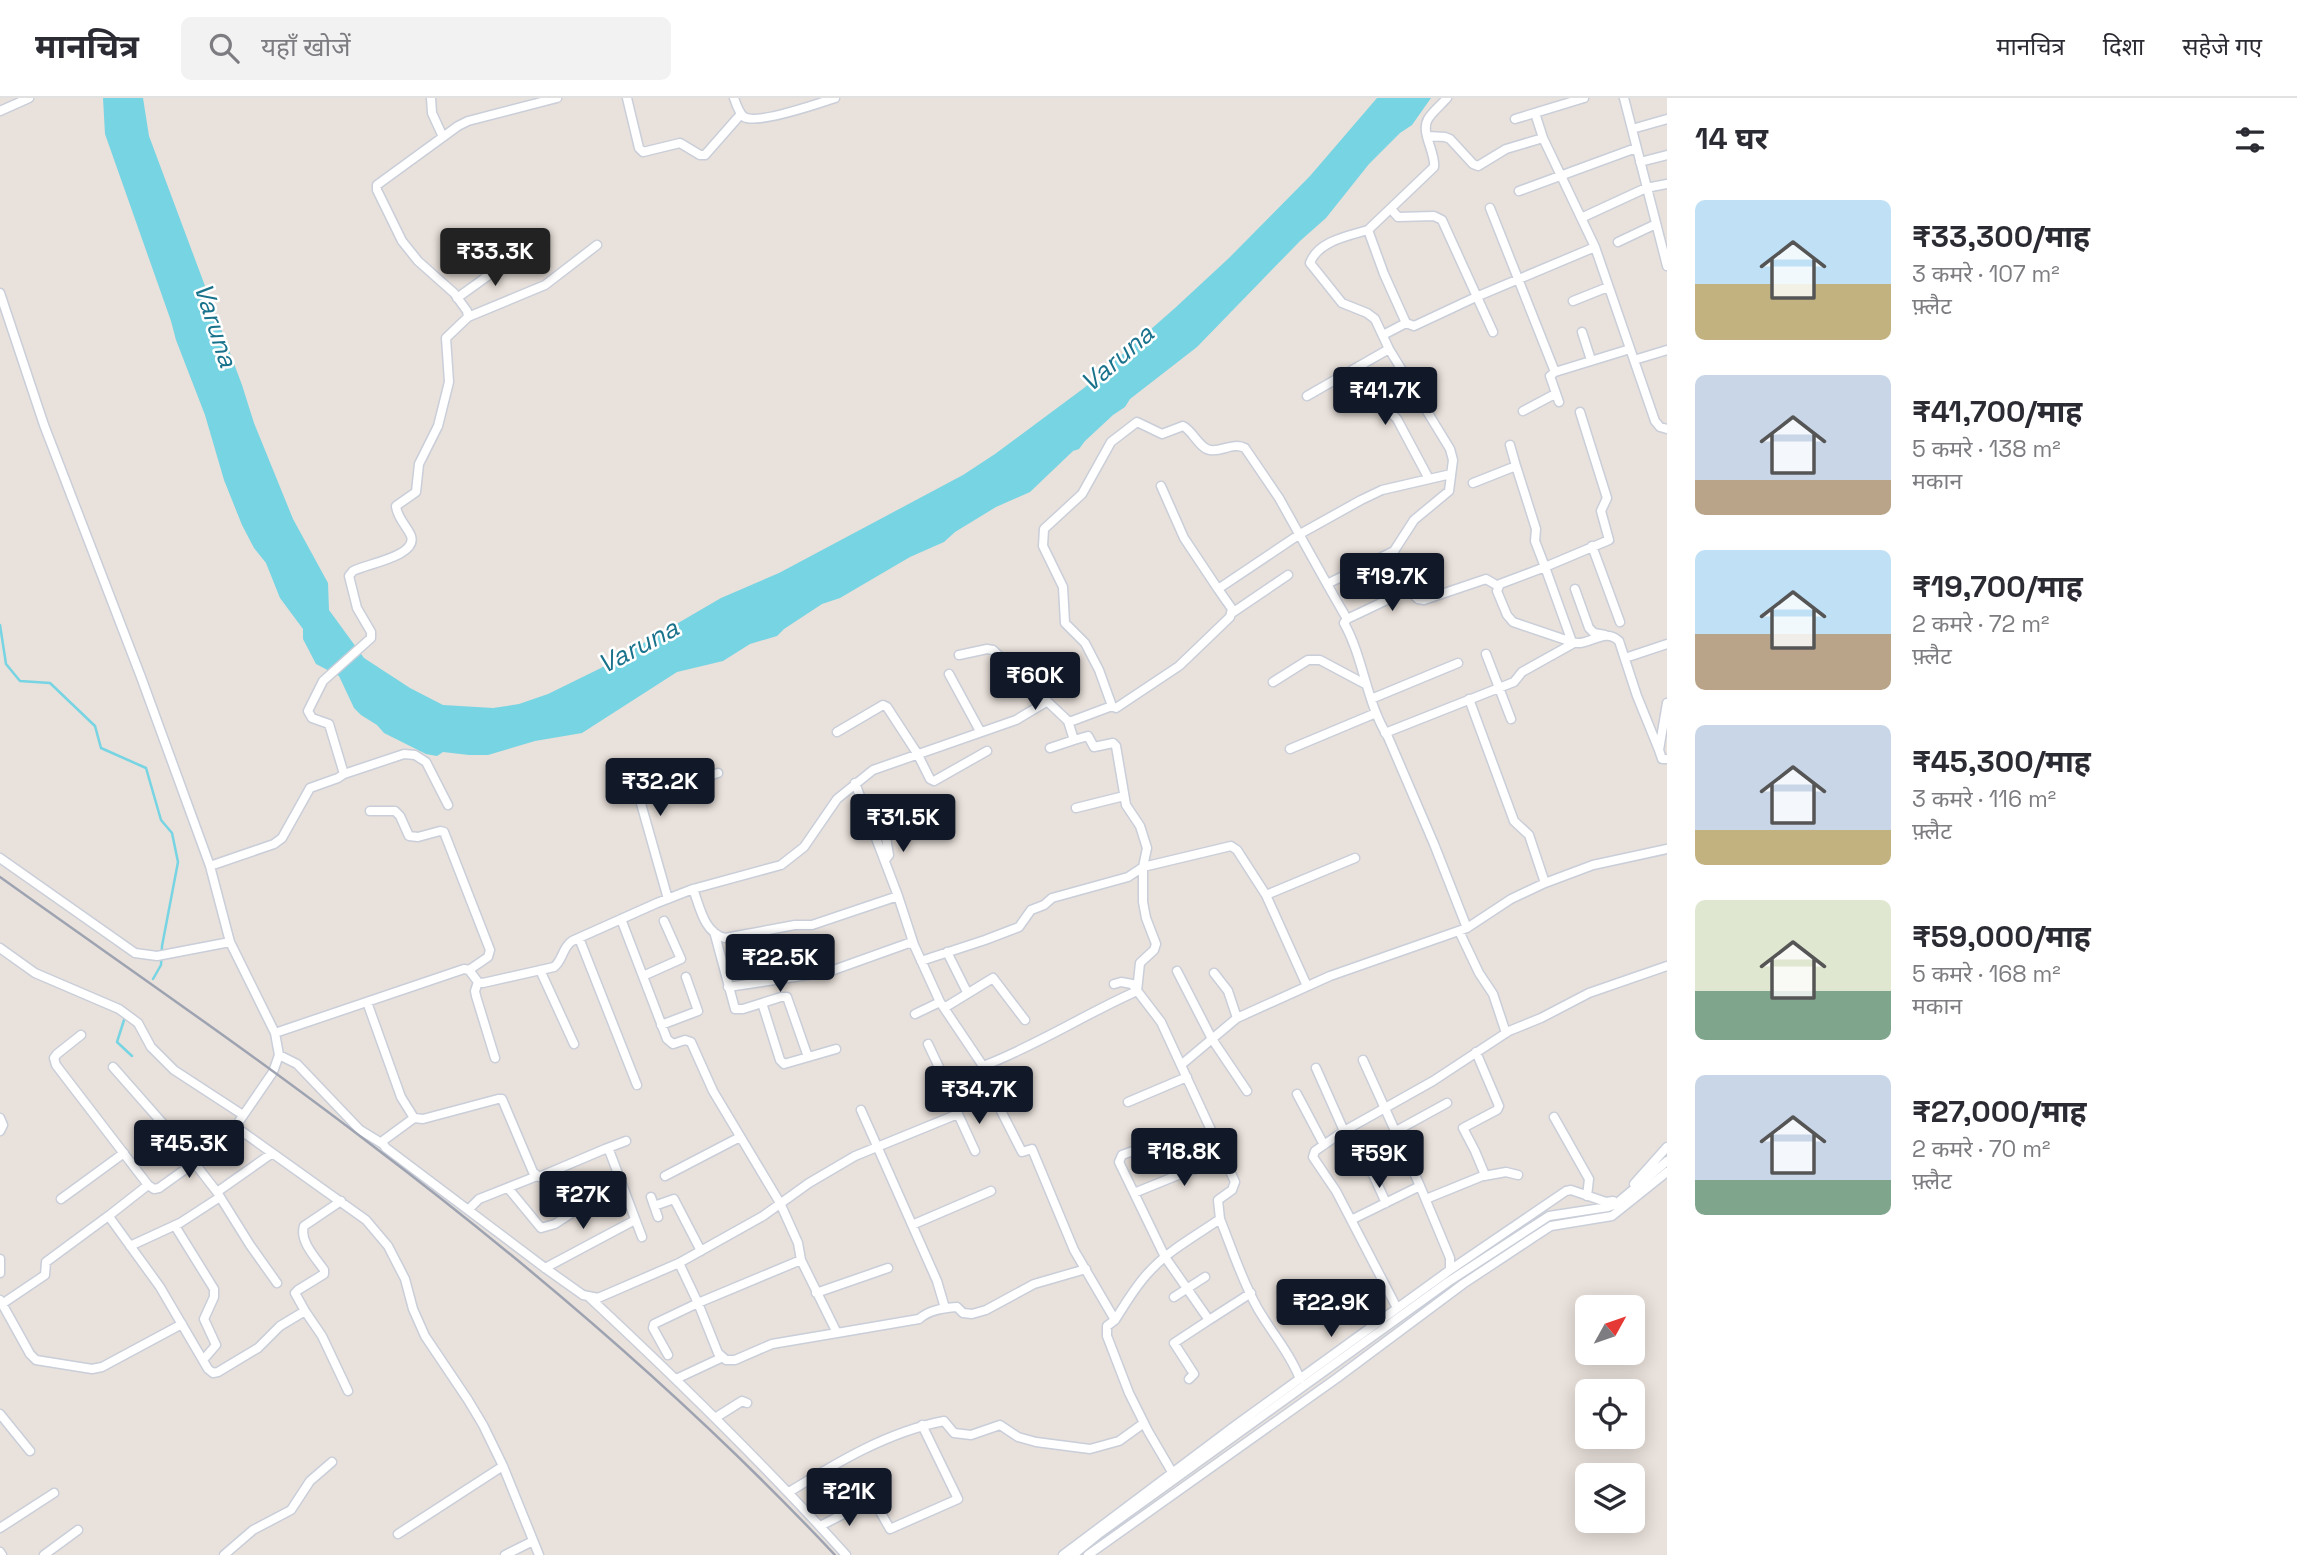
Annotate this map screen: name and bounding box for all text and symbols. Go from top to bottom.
search box [181,17,671,80]
text: मानचित्र [35,26,139,68]
icon: search [205,29,243,67]
text: यहाँ खोजें [261,30,351,64]
text: मानचित्र [1996,31,2065,62]
text: दिशा [2103,31,2144,62]
text: सहेजे गए [2182,31,2262,62]
text: 14 घर [1695,119,1768,158]
icon: filters [2231,121,2269,159]
text: ₹33,300/माह [1912,217,2090,256]
pin: ₹33.3K [438,228,552,288]
icon: home [1751,228,1835,312]
text: ₹33.3K [456,236,534,266]
text: 3 कमरे · 107 m² [1912,259,2060,289]
water label: Varuna [186,279,246,372]
text: फ़्लैट [1912,291,1952,321]
water label: Varuna [1073,316,1162,399]
pin: ₹41.7K [1328,368,1442,427]
text: ₹41.7K [1349,375,1421,405]
text: ₹41,700/माह [1912,392,2082,431]
icon: home [1751,403,1835,487]
text: 5 कमरे · 138 m² [1912,434,2061,464]
text: मकान [1912,466,1962,496]
pin: ₹19.7K [1335,554,1449,613]
text: ₹19.7K [1356,561,1428,591]
text: ₹19,700/माह [1912,567,2083,606]
icon: home [1751,578,1835,662]
text: 2 कमरे · 72 m² [1912,609,2049,639]
water label: Varuna [592,610,685,681]
text: फ़्लैट [1912,641,1952,671]
pin: ₹60K [994,652,1076,712]
text: ₹60K [1006,660,1064,690]
text: ₹45,300/माह [1912,742,2091,781]
icon: home [1751,753,1835,837]
pin: ₹32.2K [603,758,717,818]
text: ₹32.2K [622,766,698,796]
text: 3 कमरे · 116 m² [1912,784,2056,814]
pin: ₹31.5K [846,794,960,854]
text: ₹31.5K [866,802,940,832]
text: फ़्लैट [1912,816,1952,846]
text: ₹59,000/माह [1912,917,2091,956]
icon: home [1751,928,1835,1012]
pin: ₹22.5K [723,934,837,994]
text: ₹22.5K [742,942,818,972]
text: 5 कमरे · 168 m² [1912,959,2061,989]
text: मकान [1912,991,1962,1021]
pin: ₹34.7K [922,1066,1036,1126]
text: ₹34.7K [941,1074,1017,1104]
text: ₹27,000/माह [1912,1092,2087,1131]
icon: home [1751,1103,1835,1187]
pin: ₹45.3K [132,1121,246,1180]
text: ₹45.3K [150,1128,228,1158]
pin: ₹18.8K [1127,1128,1241,1188]
pin: ₹59K [1338,1130,1420,1190]
text: 2 कमरे · 70 m² [1912,1134,2050,1164]
text: ₹18.8K [1147,1136,1221,1166]
text: ₹59K [1351,1138,1407,1168]
text: फ़्लैट [1912,1166,1952,1196]
pin: ₹27K [542,1172,624,1231]
text: ₹27K [556,1179,610,1209]
pin: ₹22.9K [1274,1280,1388,1339]
text: ₹22.9K [1292,1287,1370,1317]
north arrow [1575,1295,1645,1365]
map controls [1575,1295,1645,1533]
button: locate [1575,1379,1645,1449]
button: layers [1575,1463,1645,1533]
pin: ₹21K [808,1468,890,1528]
text: ₹21K [823,1476,875,1506]

